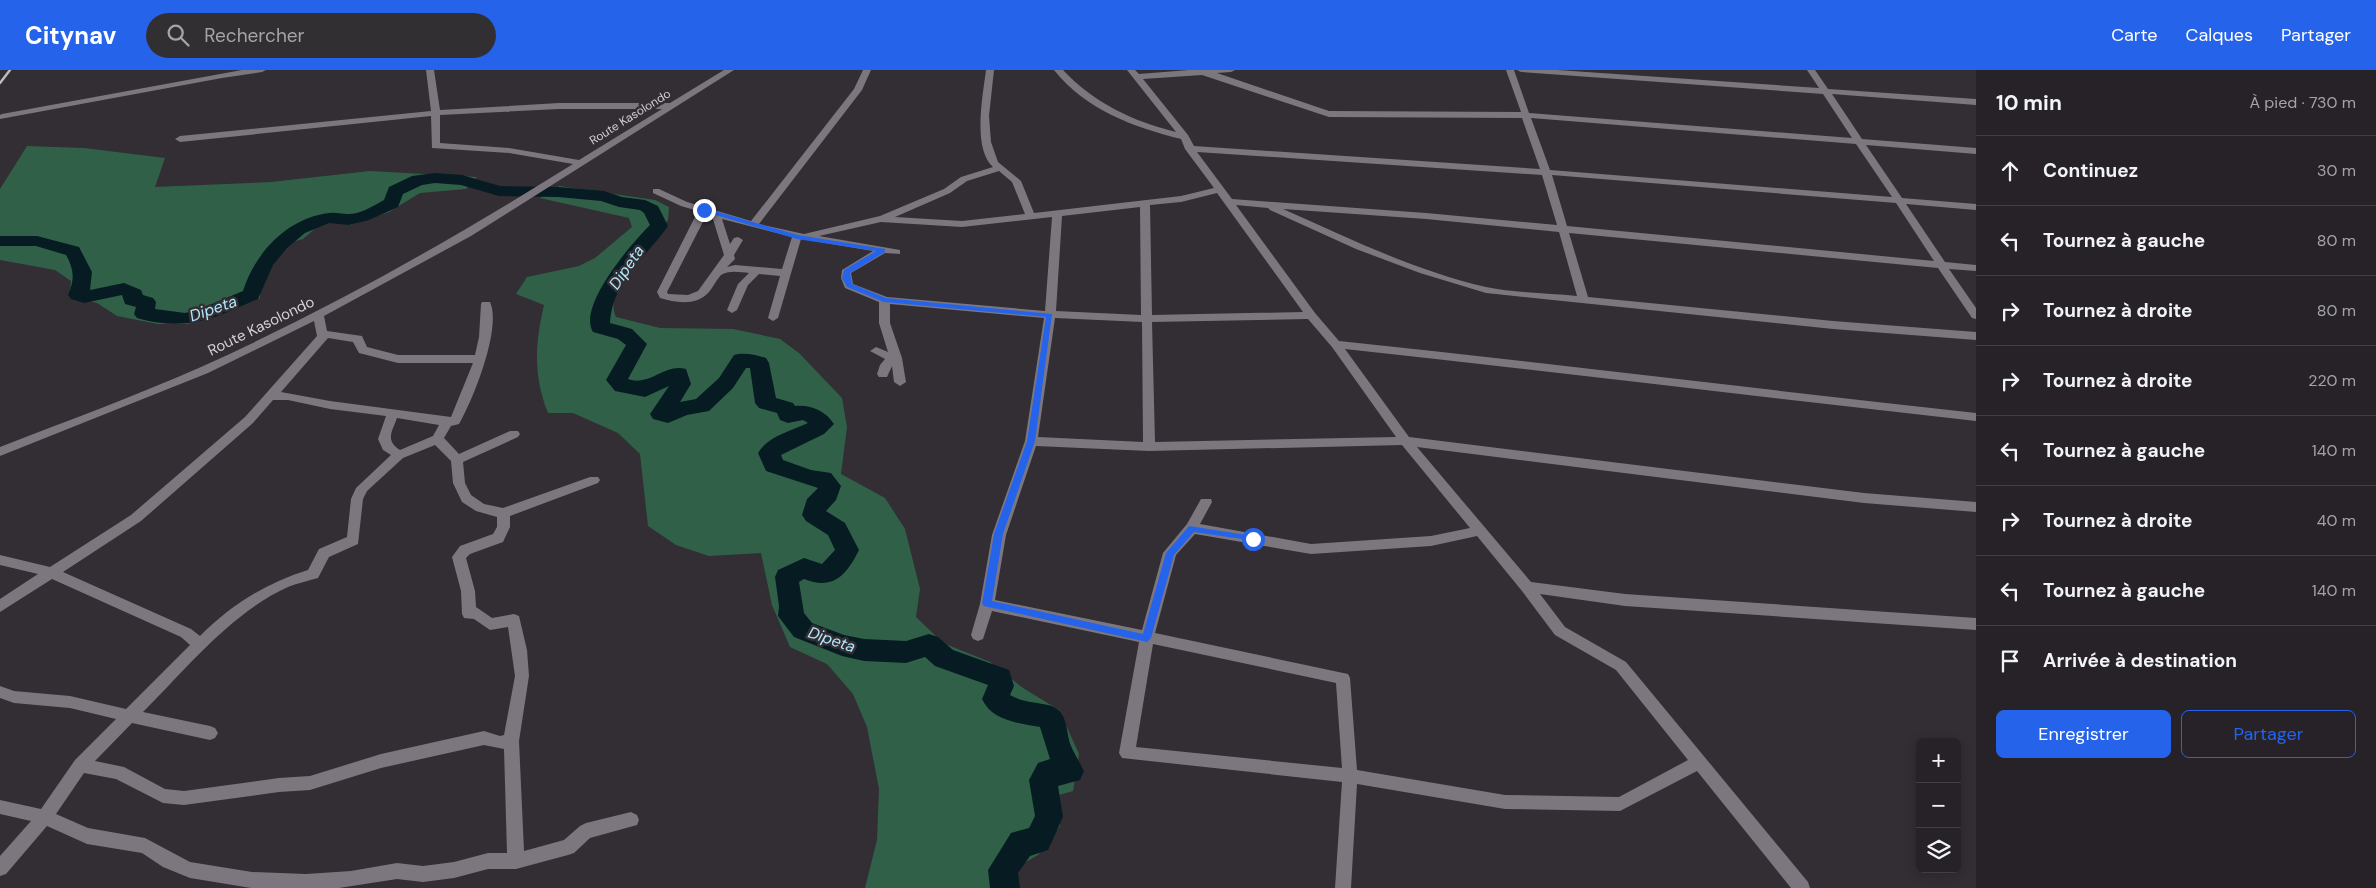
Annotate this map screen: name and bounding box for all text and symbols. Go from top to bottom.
search box [146,13,496,58]
text: Citynav [25,20,116,51]
icon: search [164,21,192,49]
text: Rechercher [204,23,305,48]
text: Carte [2111,23,2158,47]
text: Calques [2186,23,2253,47]
text: Partager [2281,23,2351,47]
street label: Route Kasolondo [586,86,674,148]
text: 10 min [1996,89,2062,117]
text: À pied · 730 m [2249,92,2356,113]
icon: ahead [1996,157,2024,185]
text: Continuez [2043,158,2138,183]
text: 30 m [2317,160,2356,181]
route end [693,199,716,222]
icon: left [1996,227,2024,255]
text: Tournez à gauche [2043,228,2205,253]
text: 80 m [2317,230,2356,251]
water label: Dipeta [604,241,649,293]
water label: Dipeta [187,291,240,326]
street label: Route Kasolondo [204,291,318,360]
icon: right [1996,297,2024,325]
text: Tournez à droite [2043,298,2193,323]
text: 80 m [2317,300,2356,321]
icon: right [1996,367,2024,395]
text: Tournez à droite [2043,368,2193,393]
text: 220 m [2308,370,2356,391]
icon: left [1996,437,2024,465]
text: Tournez à gauche [2043,438,2205,463]
text: 140 m [2312,440,2356,461]
icon: right [1996,507,2024,535]
text: Tournez à droite [2043,508,2193,533]
text: 40 m [2317,510,2356,531]
route start [1242,528,1265,551]
icon: left [1996,577,2024,605]
text: Tournez à gauche [2043,578,2205,603]
text: 140 m [2312,580,2356,601]
water label: Dipeta [805,622,859,657]
icon: arrive [1996,647,2024,675]
text: Arrivée à destination [2043,648,2237,673]
button: Enregistrer [1996,710,2171,758]
button: Partager [2181,710,2356,758]
map controls [1916,738,1961,873]
button: + [1916,738,1961,783]
button: − [1916,783,1961,828]
button: layers [1916,828,1961,873]

